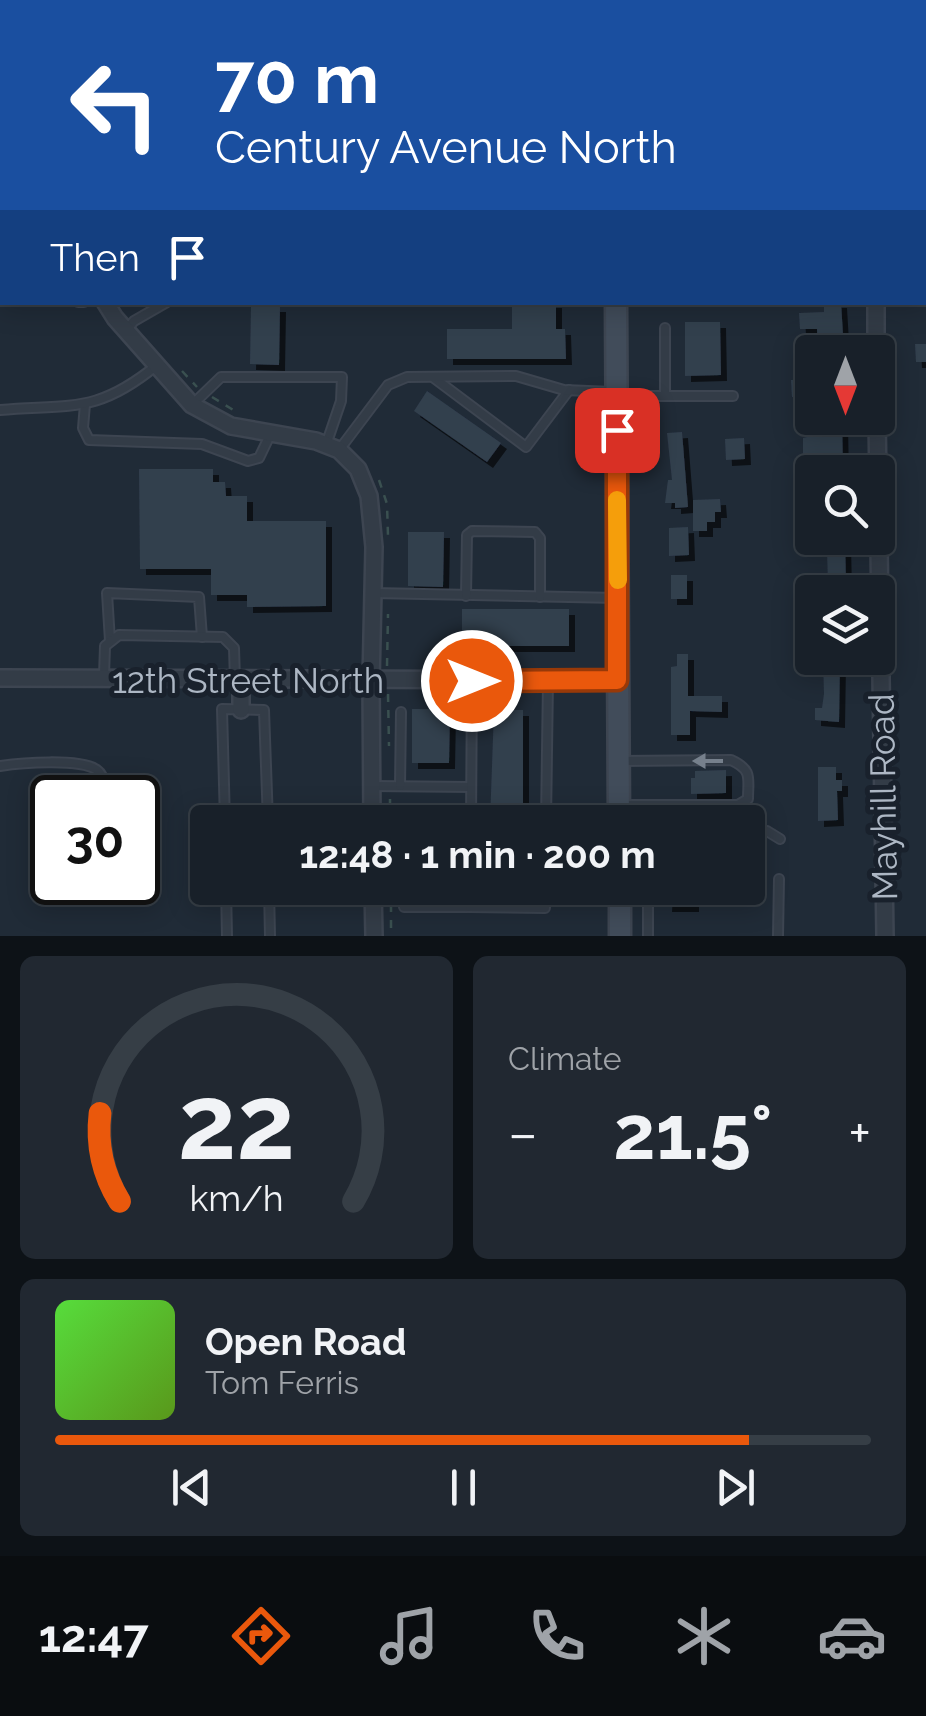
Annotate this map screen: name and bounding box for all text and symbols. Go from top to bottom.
text: 70 m [215,37,379,119]
icon: left [50,40,180,170]
text: Century Avenue North [215,121,677,174]
icon: arrive [160,230,215,285]
text: Then [50,235,140,280]
north arrow [795,335,895,435]
map controls [795,335,895,675]
pin [575,388,660,473]
icon: arrive [590,403,645,458]
button: search [795,455,895,555]
button: layers [795,575,895,675]
position arrow [420,629,524,733]
street label: 12th Street North [112,660,384,701]
street label: Mayhill Road [861,693,905,901]
one-way arrow [691,753,723,769]
speed limit sign: 30 [30,775,160,905]
text: 12:48 · 1 min · 200 m [299,832,656,877]
text: Climate [508,1040,622,1077]
text: 22 [178,1061,295,1183]
text: 21.5° [613,1088,772,1177]
text: − [508,1101,538,1166]
text: + [848,1101,871,1166]
text: km/h [189,1177,284,1219]
text: Open Road [205,1319,406,1364]
text: Tom Ferris [205,1364,359,1401]
icon: previous [164,1460,219,1515]
icon: pause [436,1460,491,1515]
icon: next [708,1460,763,1515]
icon: directions [226,1601,296,1671]
icon: music [374,1601,444,1671]
icon: phone [522,1601,592,1671]
icon: climate [669,1601,739,1671]
icon: car [817,1601,887,1671]
text: 12:47 [39,1610,149,1663]

